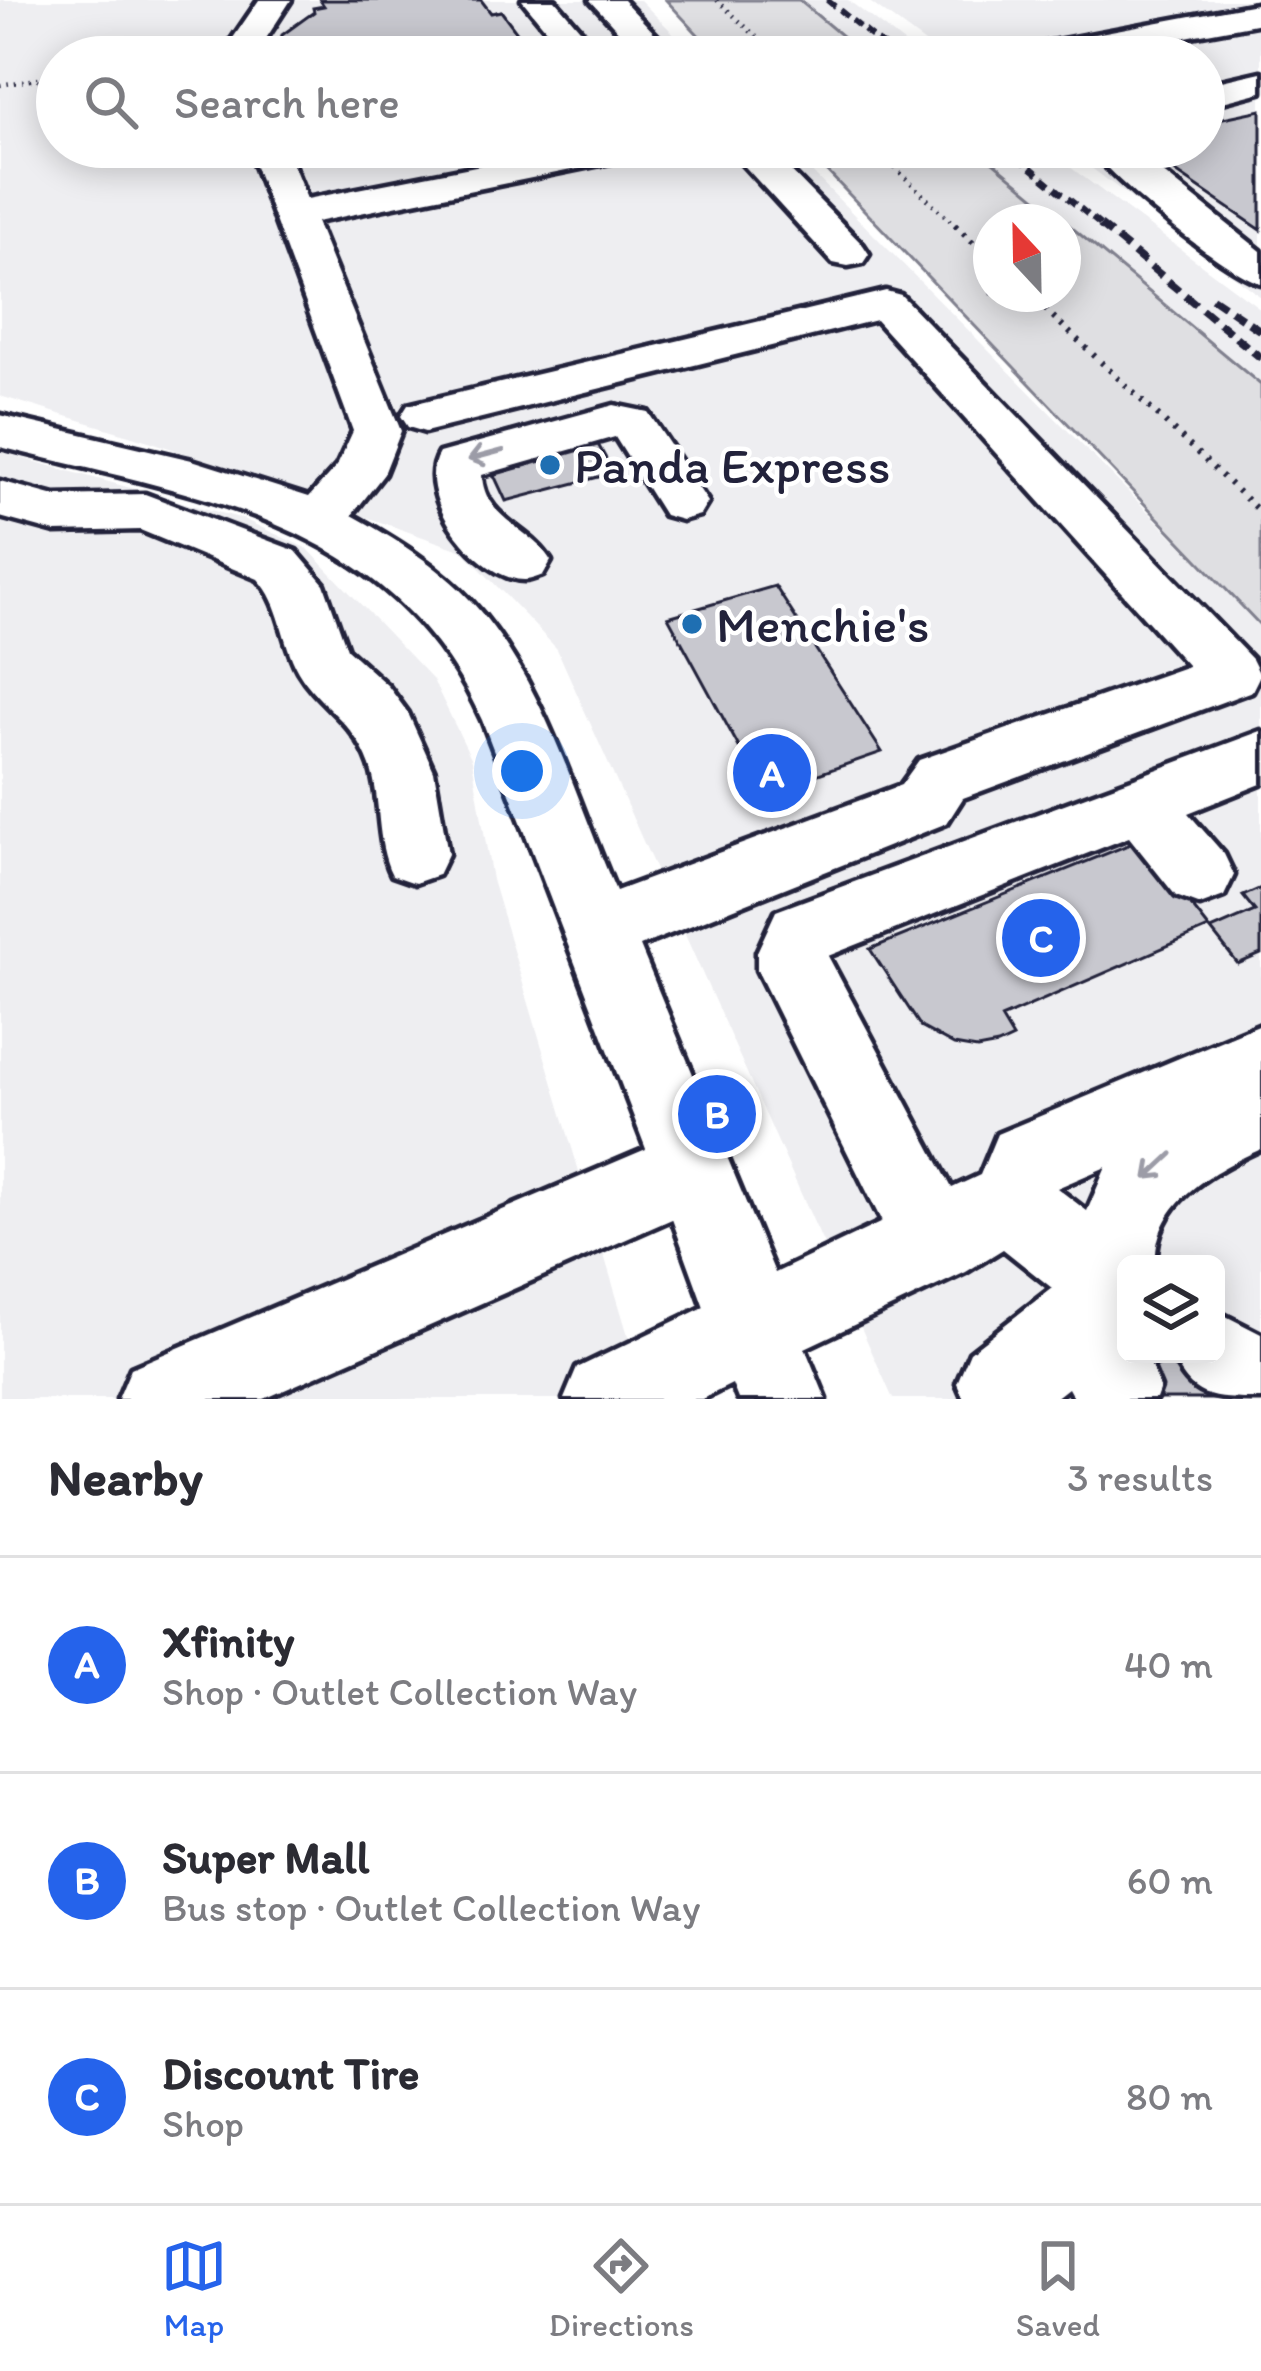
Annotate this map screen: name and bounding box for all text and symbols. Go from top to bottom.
search box [36,36,1225,168]
icon: search [78,69,144,135]
text: Search here [174,75,400,129]
north arrow [973,204,1081,312]
place label: Panda Express [574,435,891,496]
one-way arrow [468,446,506,468]
marker: Panda Express [537,452,563,478]
place label: Menchie's [716,594,929,655]
marker: Menchie's [679,611,705,637]
pin: A [733,728,811,818]
your location [492,741,552,801]
pin: C [1002,893,1080,983]
pin: B [678,1069,756,1159]
one-way arrow [1145,1151,1175,1179]
map controls [1117,1255,1225,1363]
button: layers [1117,1255,1225,1363]
text: Nearby [48,1447,203,1508]
text: 3 results [1067,1454,1213,1501]
text: Xfinity [162,1614,294,1668]
text: A [75,1641,99,1688]
text: 40 m [1124,1641,1213,1688]
text: Shop · Outlet Collection Way [162,1668,637,1715]
text: Super Mall [162,1830,370,1884]
text: B [74,1857,100,1904]
text: 60 m [1127,1857,1213,1904]
text: Bus stop · Outlet Collection Way [162,1884,700,1931]
text: Discount Tire [162,2046,419,2100]
text: C [74,2073,100,2120]
text: 80 m [1126,2073,1213,2120]
text: Shop [162,2100,244,2147]
tab: Map [161,2233,227,2344]
tab: Directions [549,2233,694,2344]
tab: Saved [1016,2233,1100,2344]

